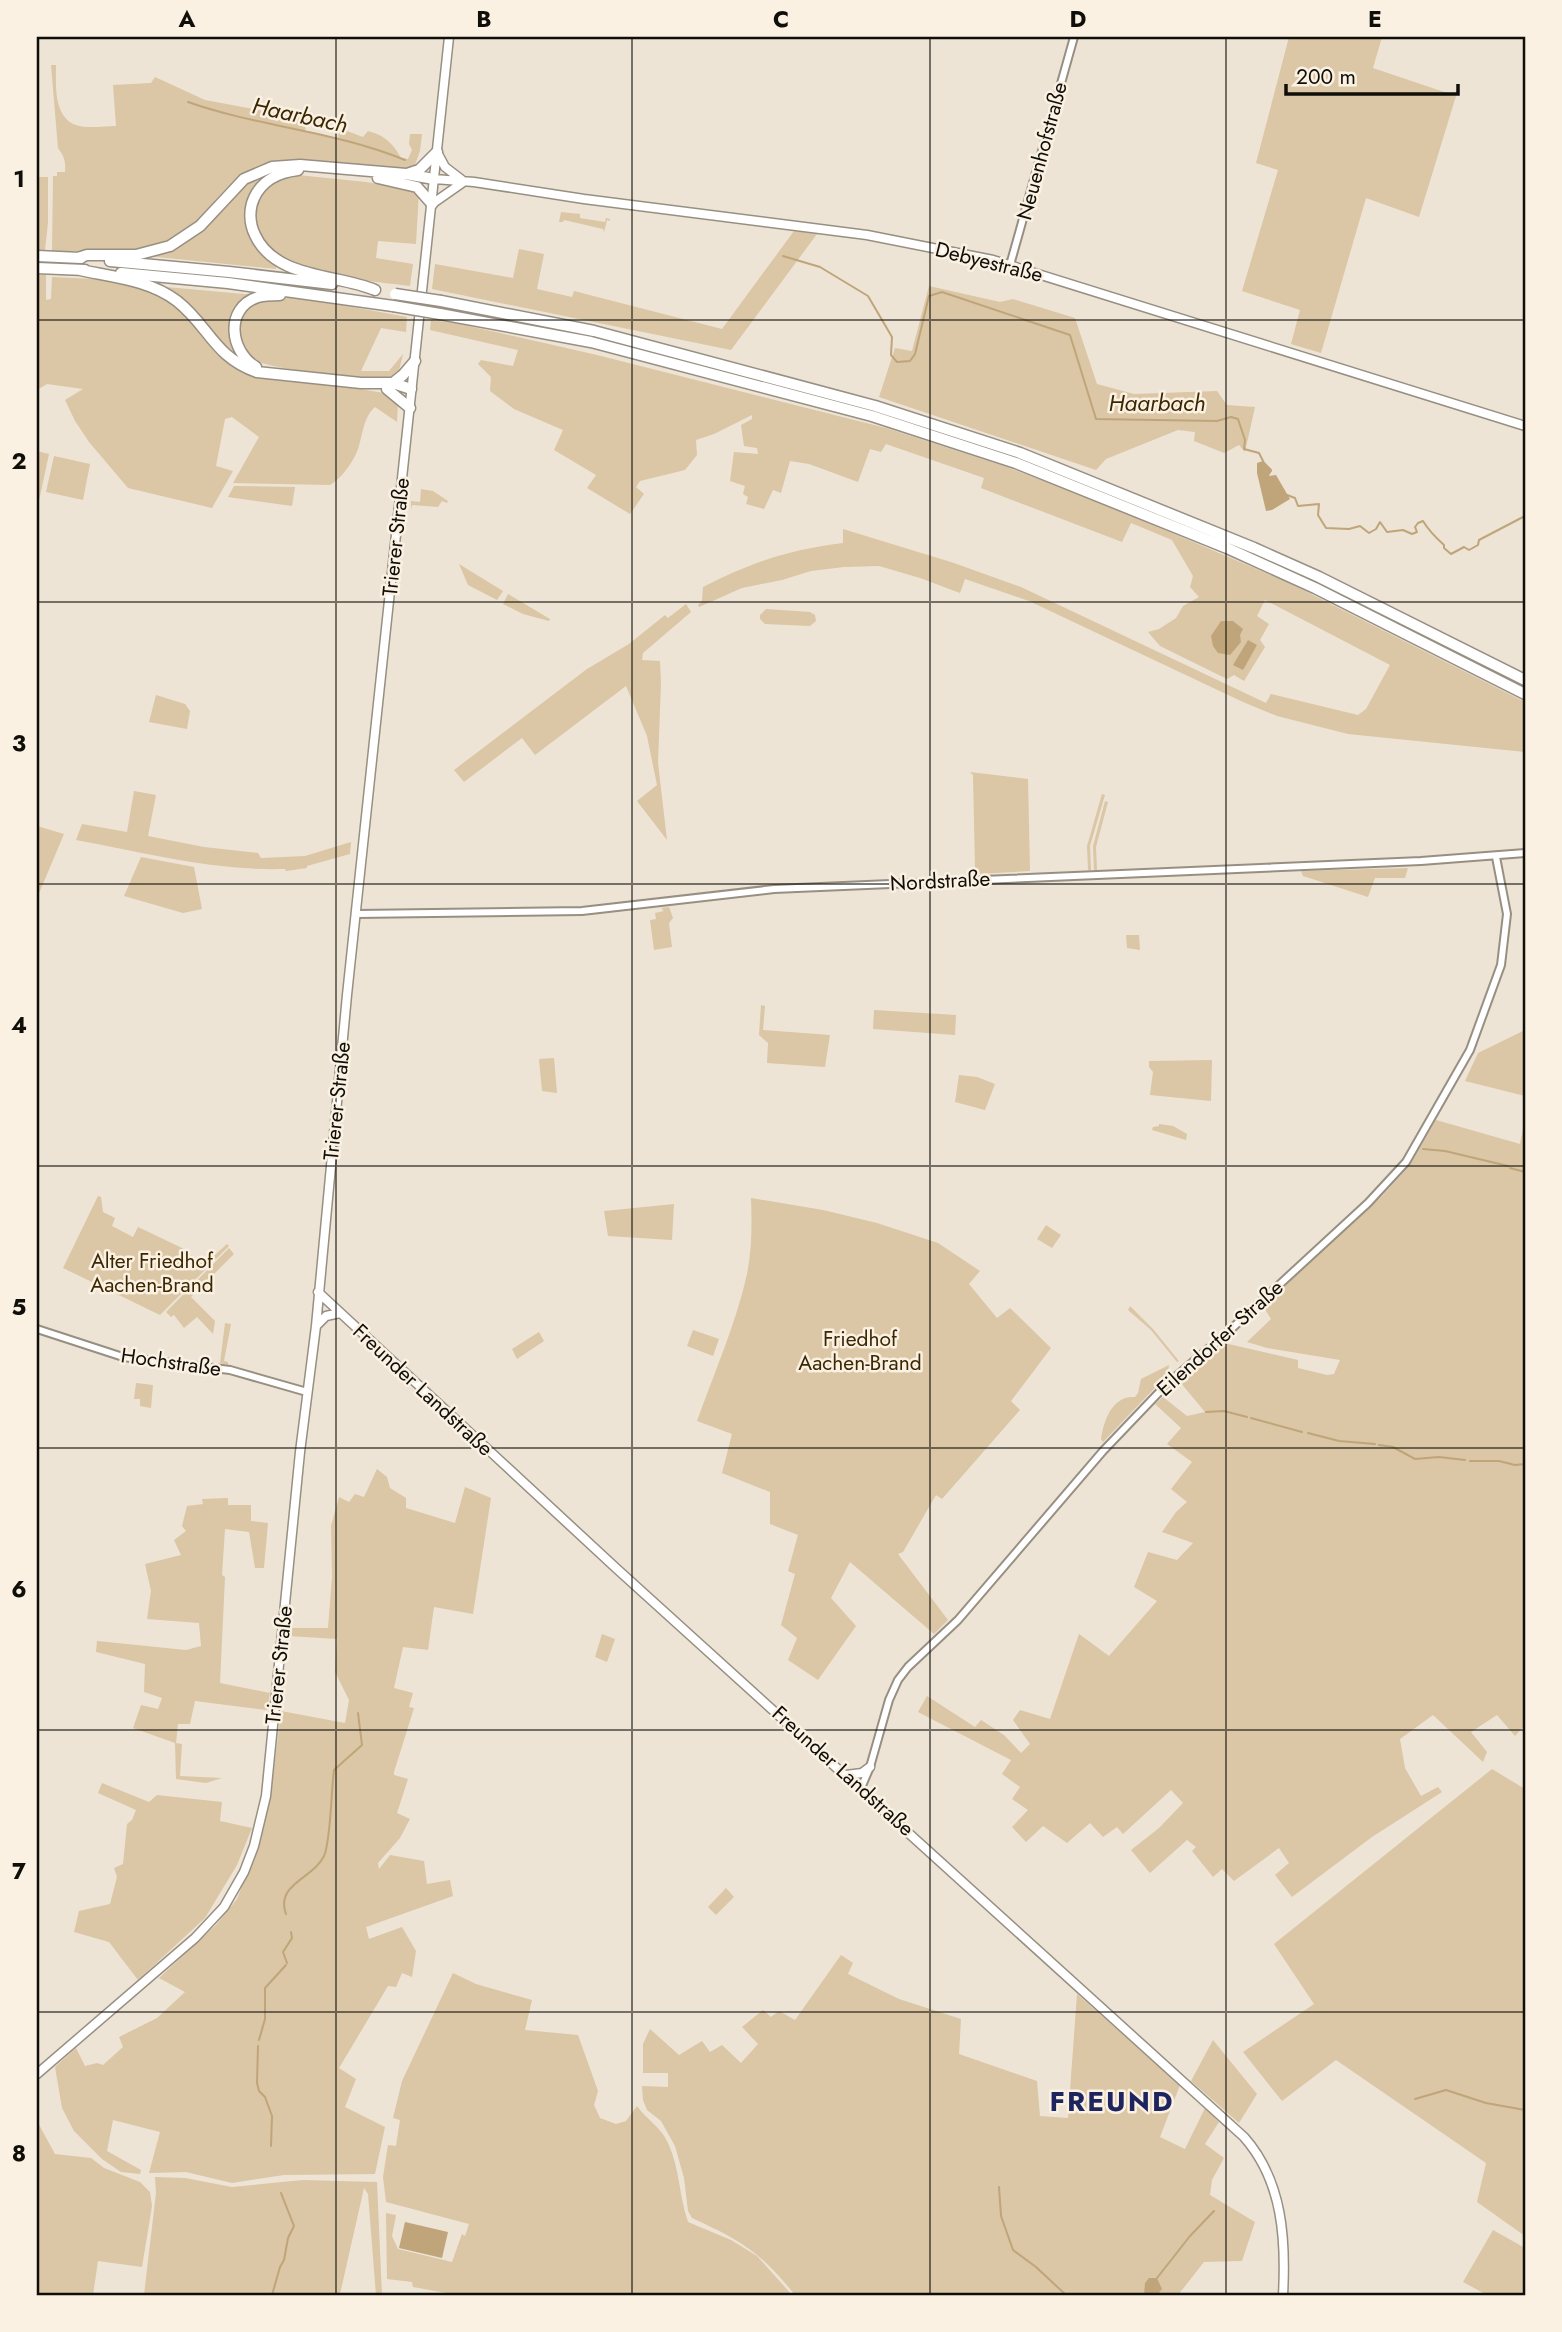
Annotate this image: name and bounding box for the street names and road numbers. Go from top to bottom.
street label: Neuenhofstraße [1009,78,1075,223]
street label: Debyestraße [932,234,1046,290]
street label: Trierer Straße [375,476,417,598]
street label: Nordstraße [889,863,991,899]
street label: Trierer Straße [316,1040,358,1162]
street label: Eilendorfer Straße [1150,1273,1290,1403]
street label: Freunder Landstraße [346,1317,500,1463]
street label: Hochstraße [119,1340,223,1384]
street label: Trierer Straße [258,1604,300,1726]
street label: Freunder Landstraße [765,1699,921,1843]

